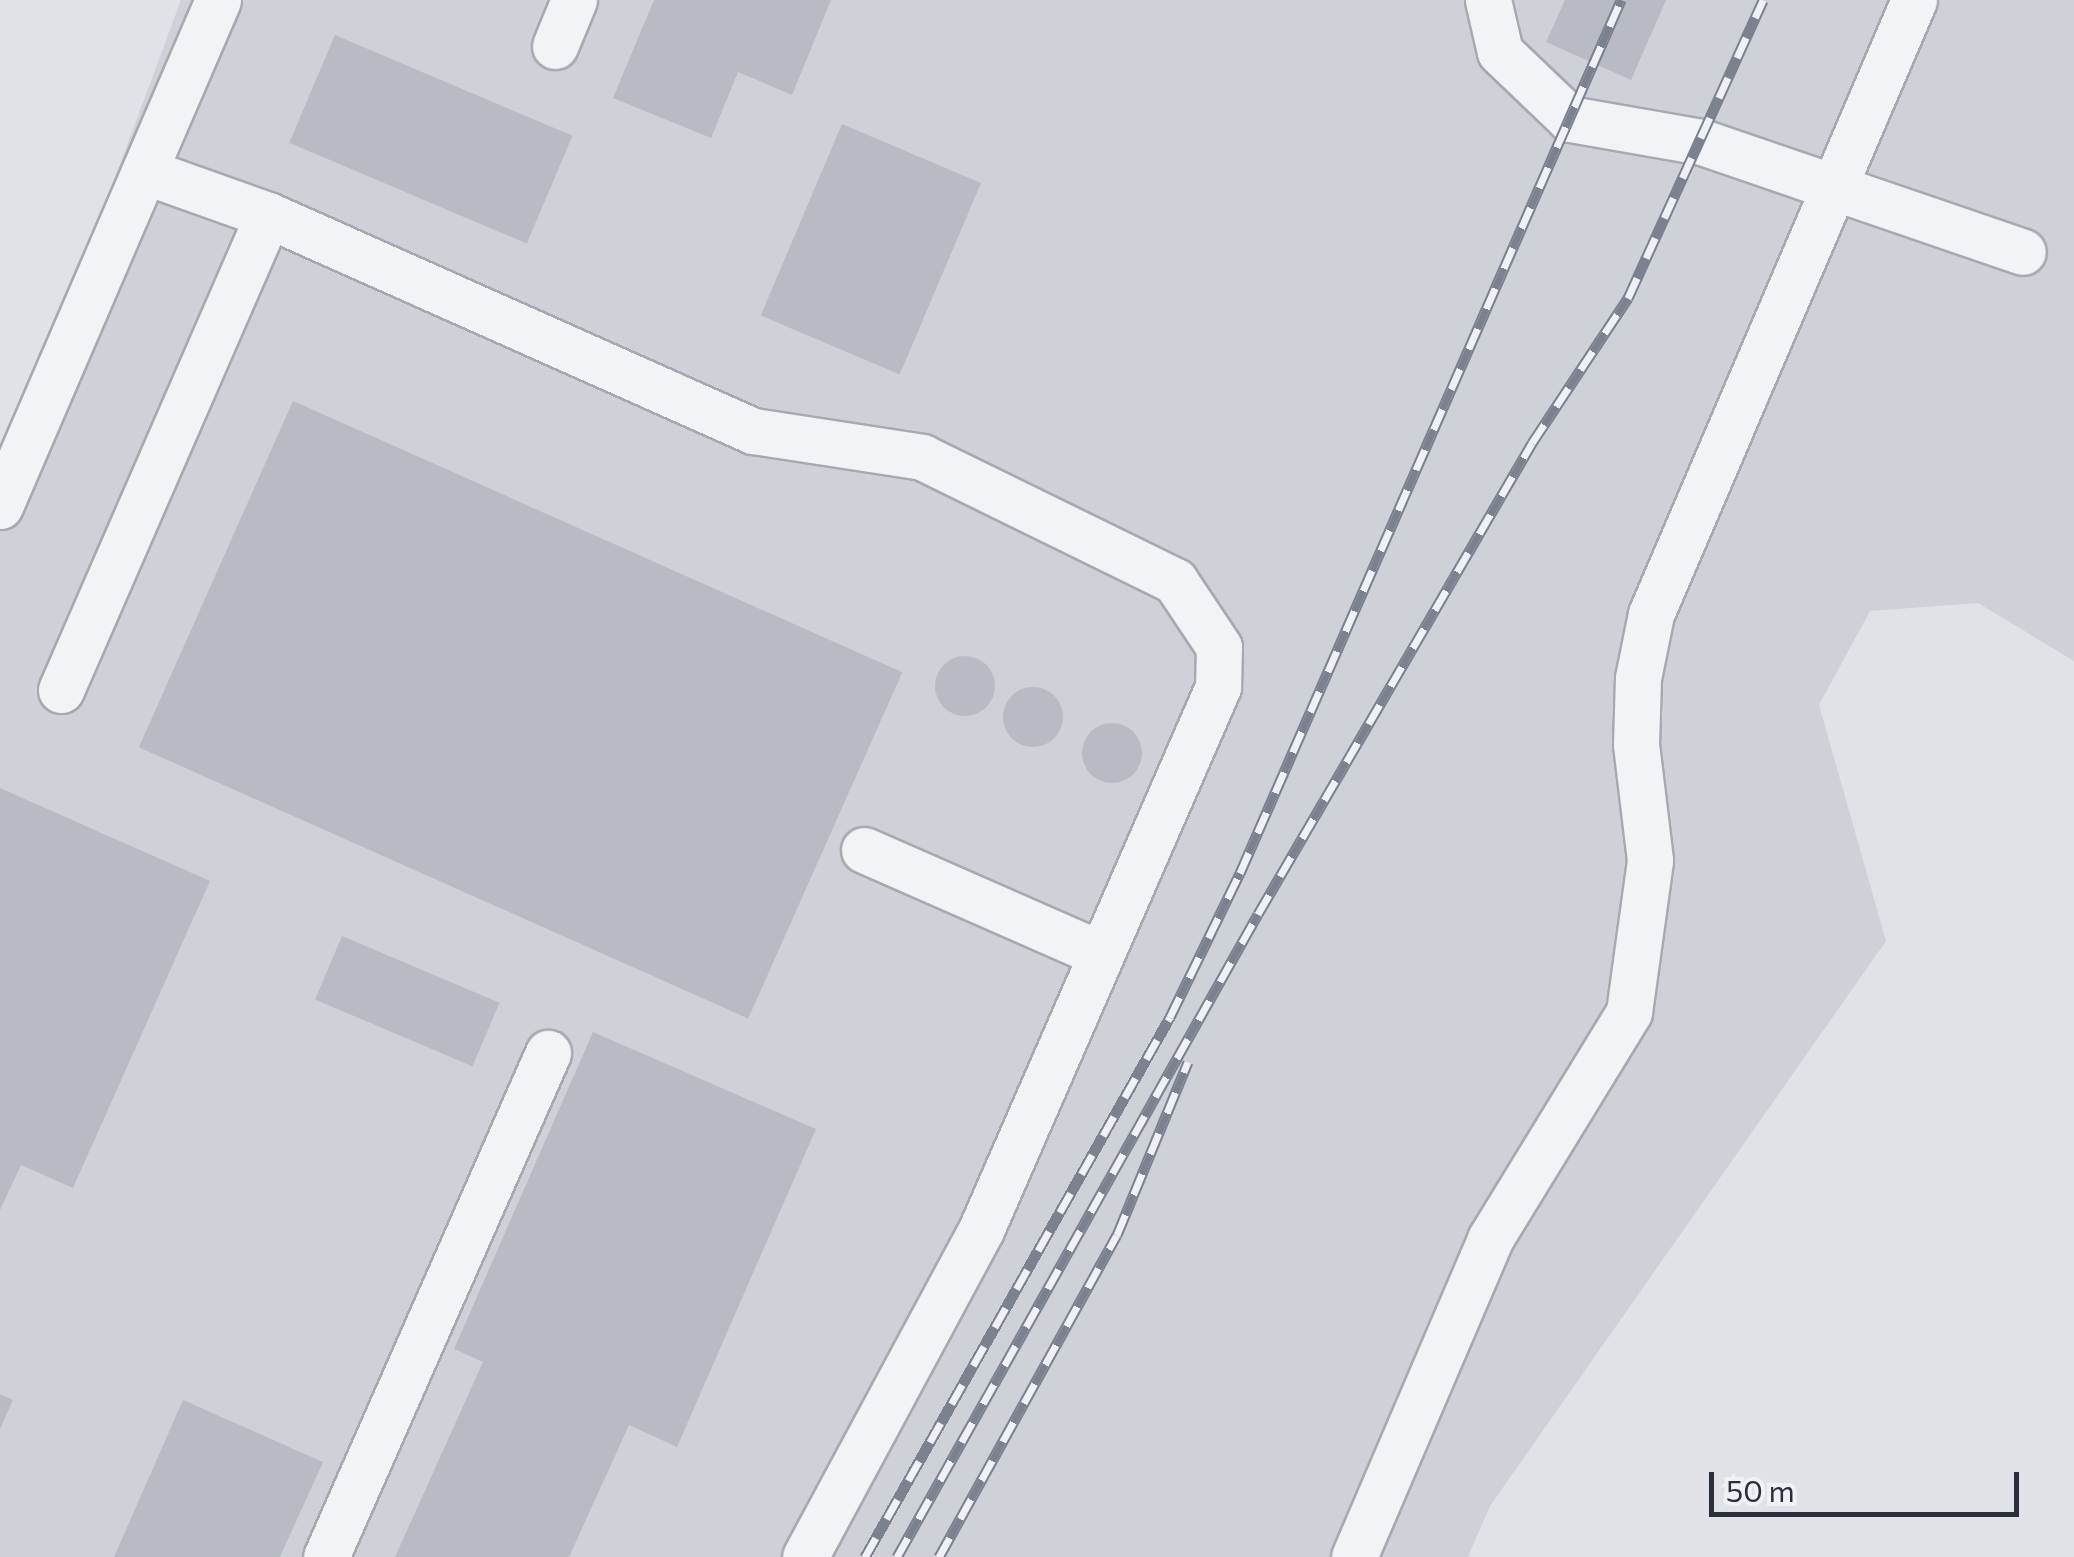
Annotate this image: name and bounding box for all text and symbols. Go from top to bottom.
scale bar [1714,1452,2024,1514]
text: 50 m [1726,1471,1795,1508]

